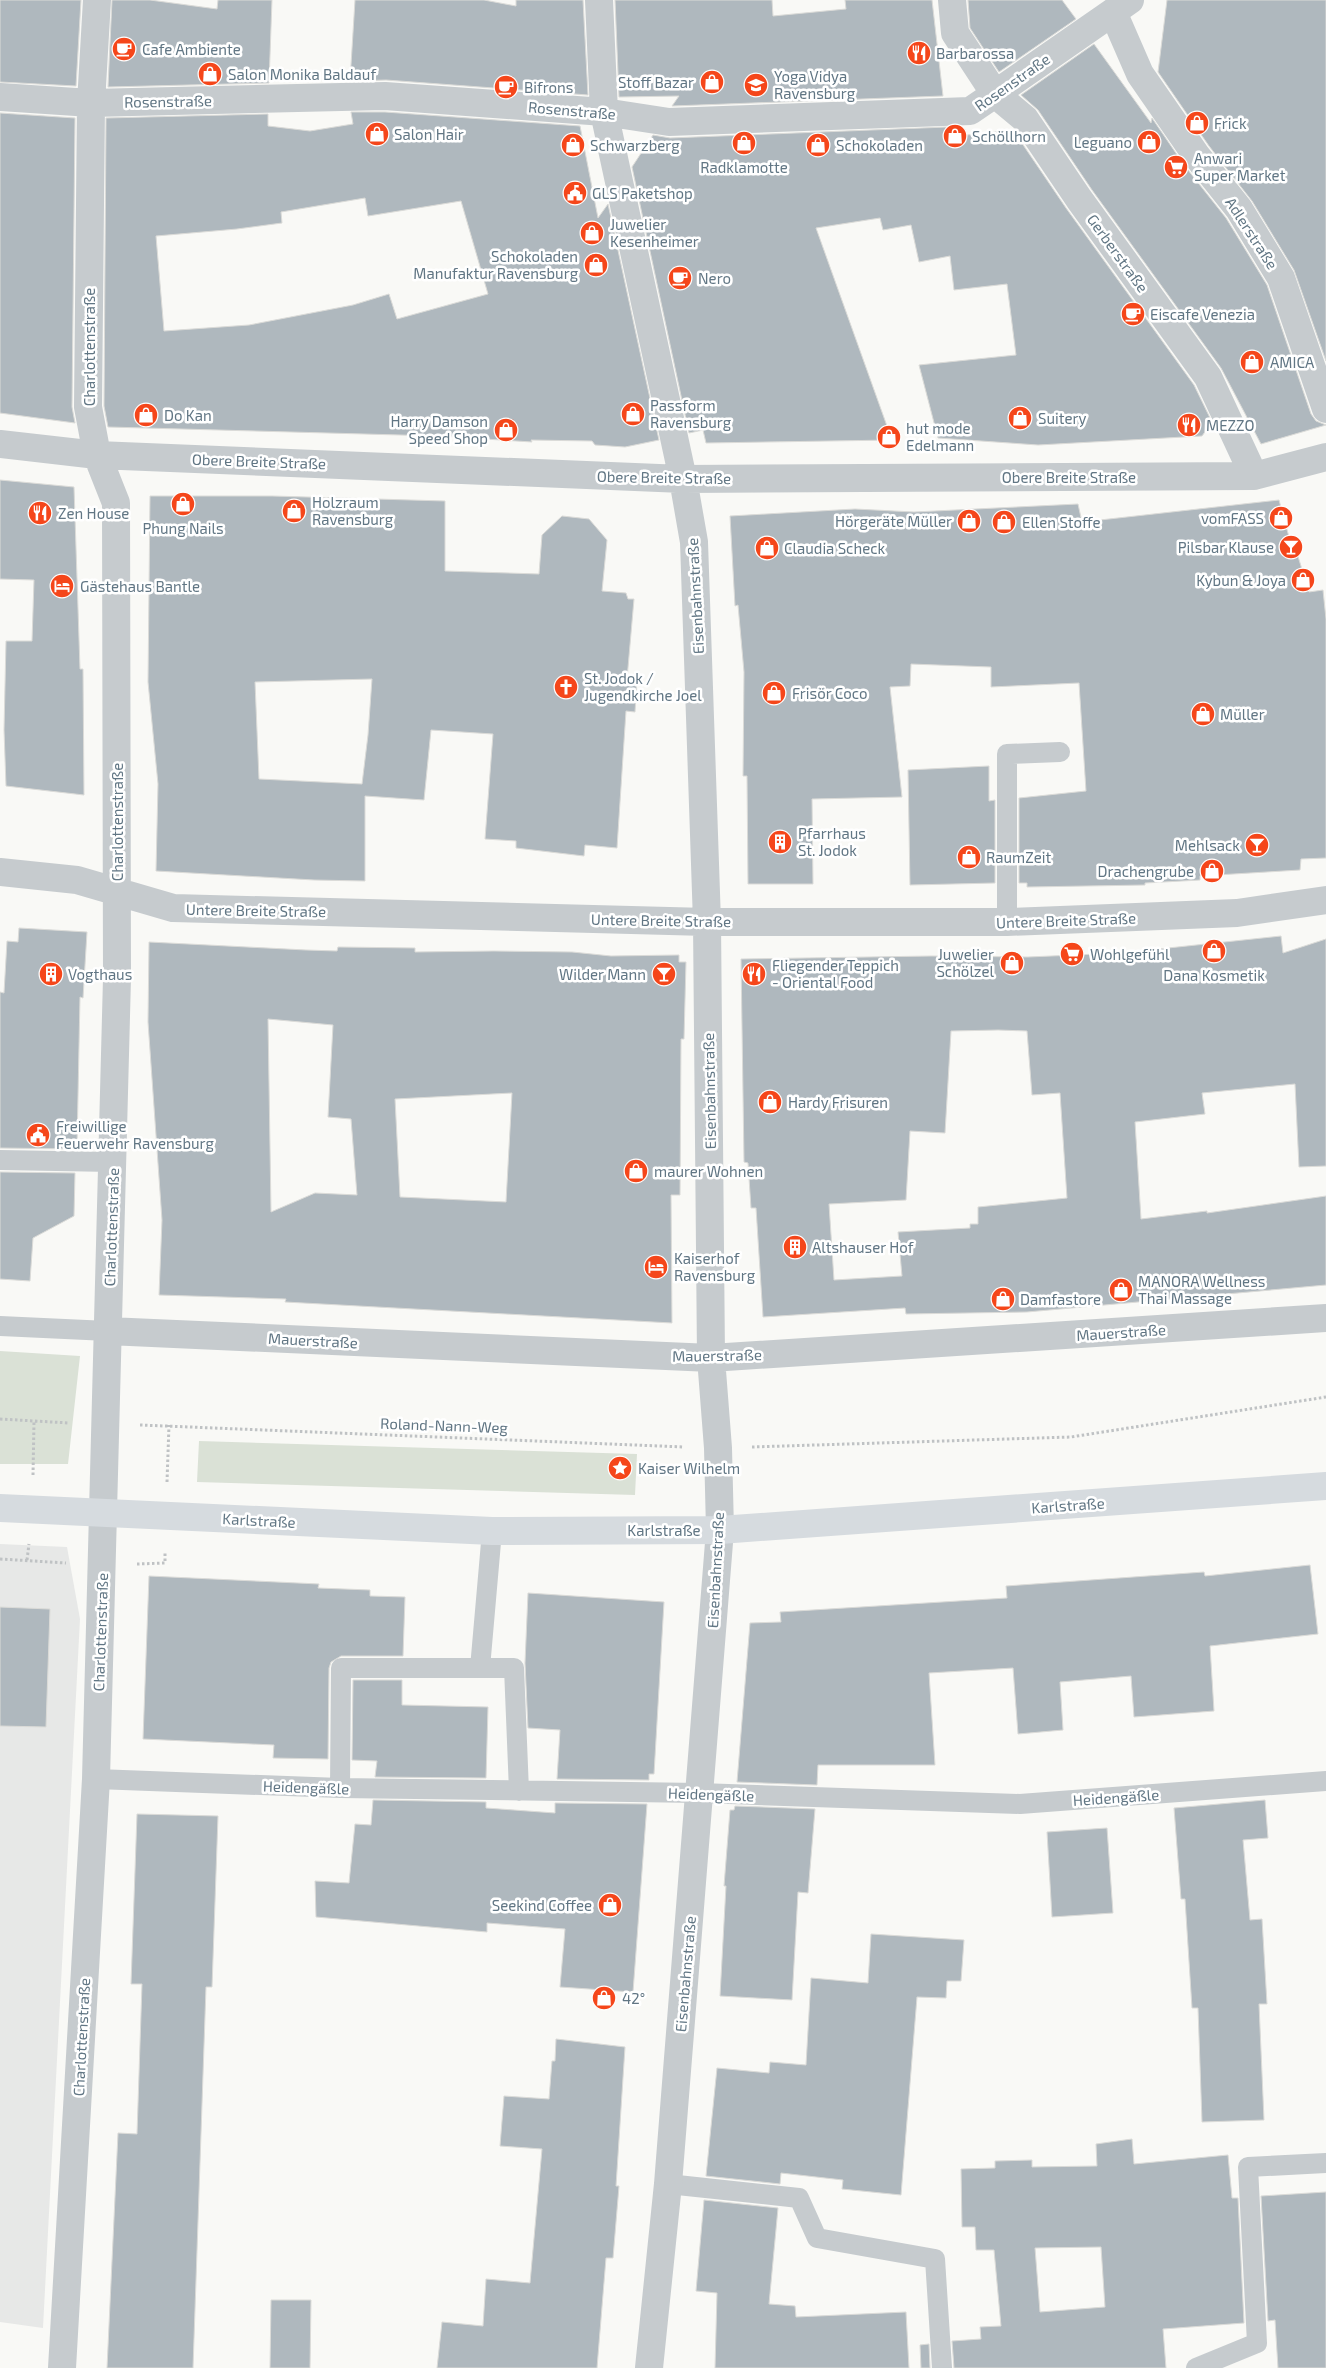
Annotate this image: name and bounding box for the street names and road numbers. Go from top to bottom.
street label: Rosenstraße [971,49,1053,115]
street label: Rosenstraße [124,91,212,111]
street label: Rosenstraße [527,97,617,123]
street label: Adlerstraße [1222,194,1282,272]
street label: Gerberstraße [1084,211,1152,295]
street label: Charlottenstraße [80,288,98,406]
street label: Obere Breite Straße [192,450,326,472]
street label: Obere Breite Straße [597,467,731,487]
street label: Obere Breite Straße [1002,468,1136,486]
street label: Eisenbahnstraße [683,537,707,655]
street label: Charlottenstraße [108,763,126,881]
street label: Untere Breite Straße [186,900,326,920]
street label: Untere Breite Straße [996,909,1136,931]
street label: Untere Breite Straße [591,910,731,930]
street label: Eisenbahnstraße [699,1033,719,1149]
street label: Charlottenstraße [100,1167,122,1287]
street label: Mauerstraße [1076,1320,1166,1344]
street label: Mauerstraße [268,1329,358,1351]
street label: Mauerstraße [672,1345,762,1365]
street label: Roland-Nann-Weg [380,1414,509,1436]
street label: Karlstraße [1031,1493,1105,1517]
street label: Karlstraße [222,1509,296,1531]
street label: Eisenbahnstraße [703,1511,727,1629]
street label: Karlstraße [627,1521,701,1539]
street label: Charlottenstraße [89,1572,111,1692]
street label: Heidengäßle [263,1776,349,1798]
street label: Heidengäßle [668,1783,754,1805]
street label: Heidengäßle [1072,1785,1160,1809]
street label: Eisenbahnstraße [671,1915,699,2033]
street label: Charlottenstraße [69,1977,93,2097]

